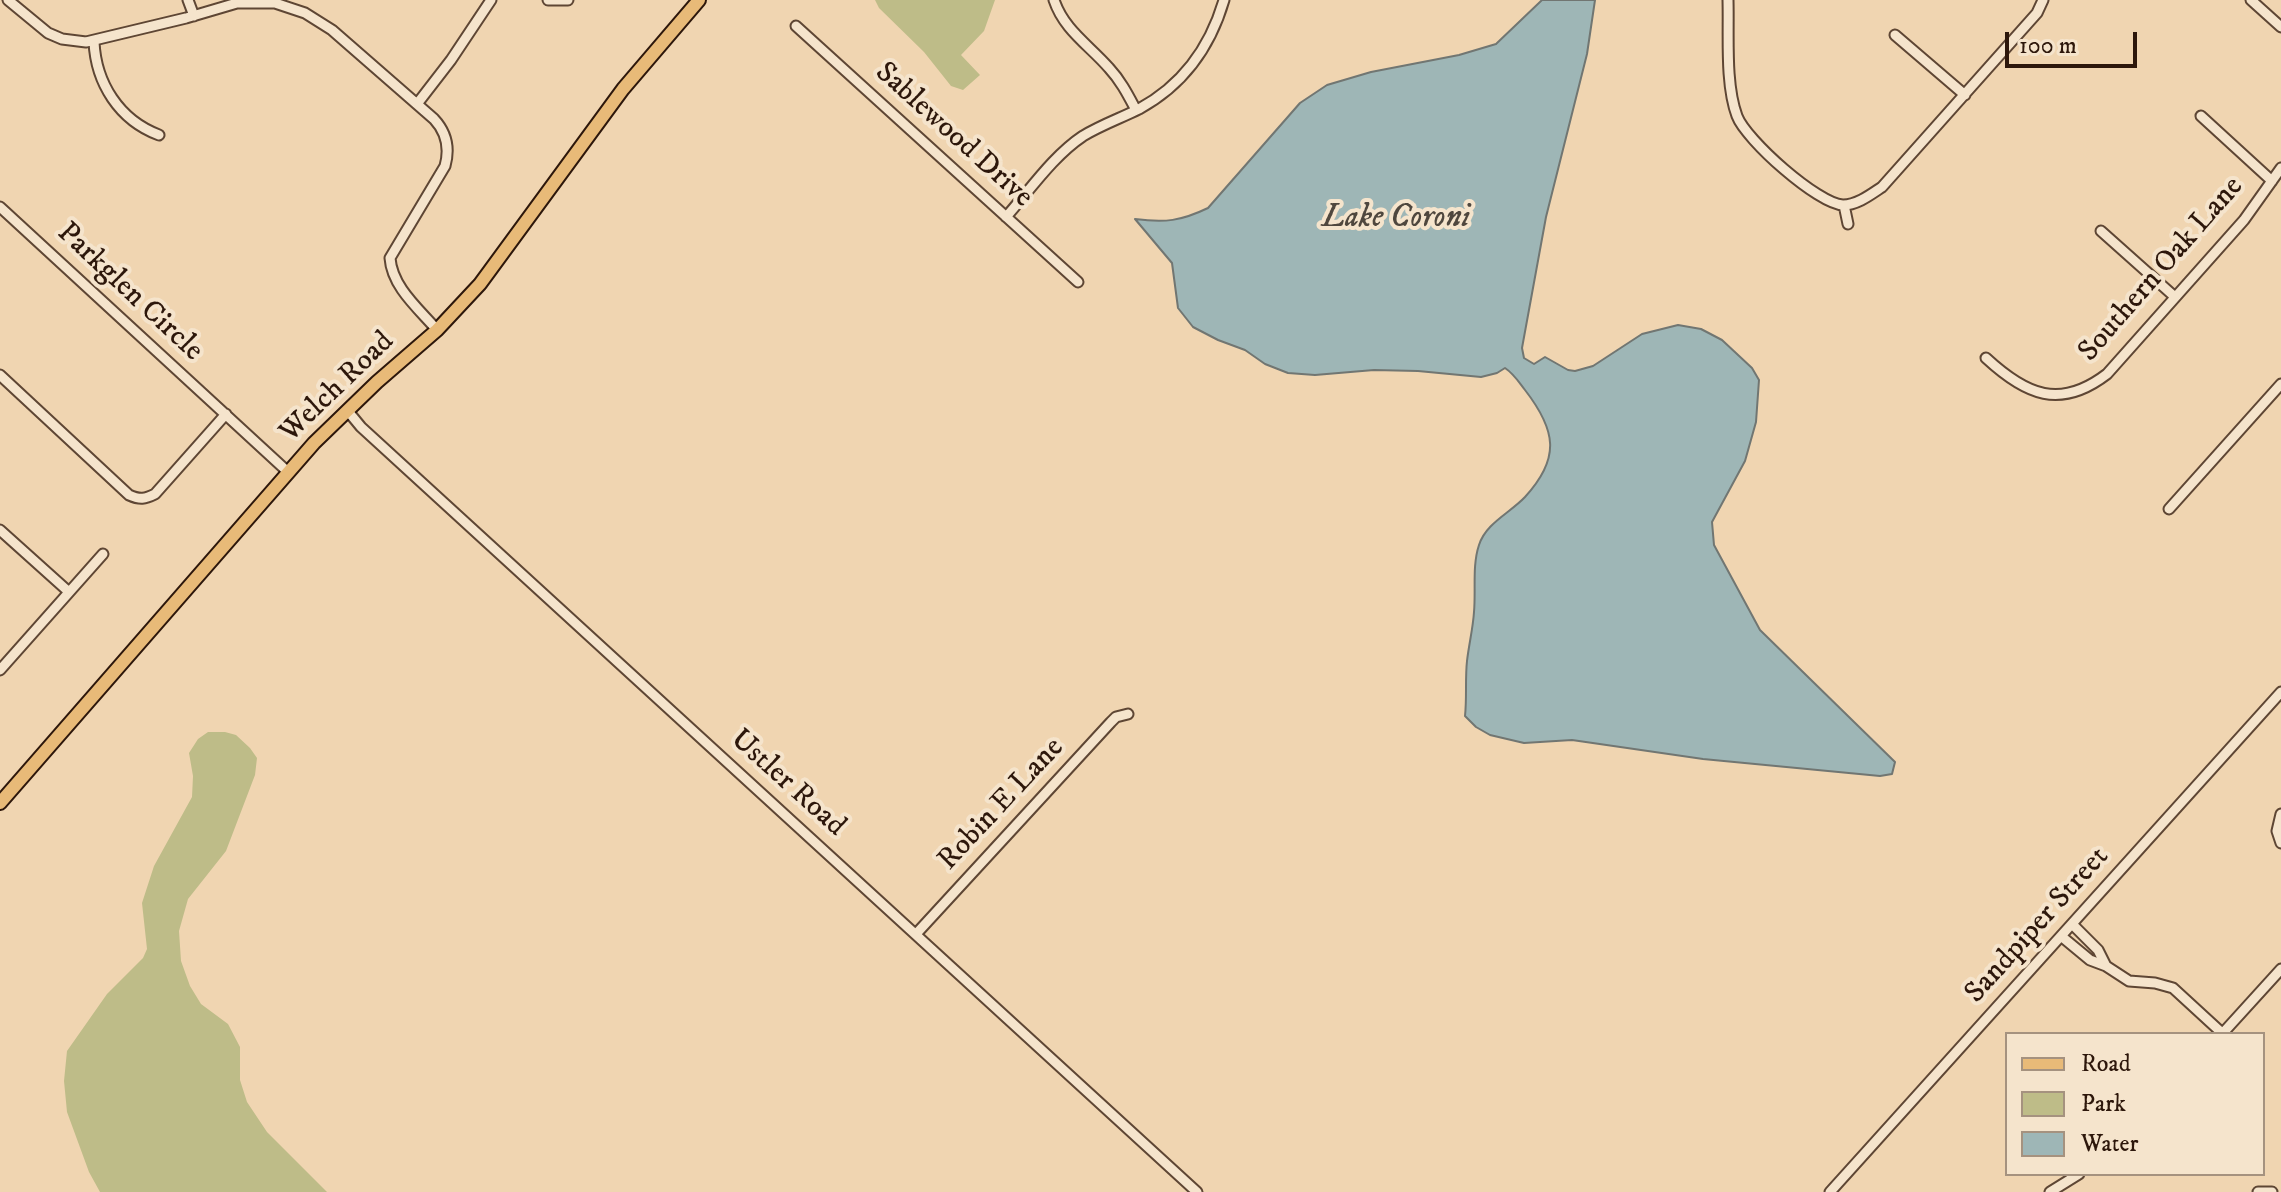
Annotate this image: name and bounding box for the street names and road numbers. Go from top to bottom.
street label: Sablewood Drive [867,56,1039,216]
street label: Southern Oak Lane [2072,170,2252,370]
street label: Parkglen Circle [48,216,210,370]
street label: Welch Road [273,325,403,451]
street label: Ustler Road [722,723,852,845]
street label: Robin E Lane [931,731,1073,879]
street label: Sandpiper Street [1958,840,2118,1012]

